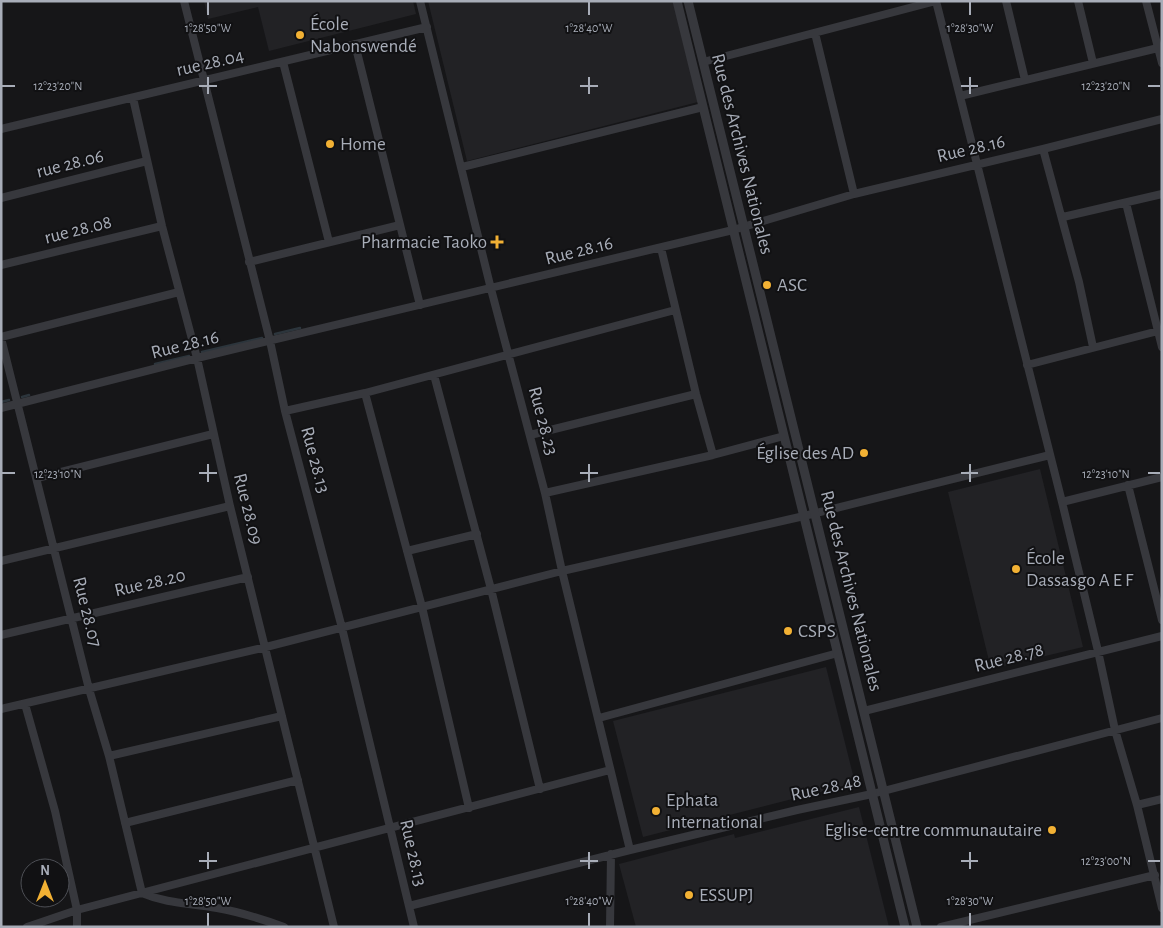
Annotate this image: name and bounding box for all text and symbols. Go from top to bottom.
place label: École Nabonswendé [310,13,417,56]
text: 1°28'50"W [185,22,231,34]
text: 1°28'40"W [565,22,613,34]
text: 1°28'30"W [947,22,993,34]
marker: École Nabonswendé [294,29,306,41]
street label: rue 28.04 [174,46,246,80]
street label: Rue des Archives Nationales [708,52,776,256]
text: 12°23'20"N [34,80,82,92]
text: 12°23'20"N [1082,80,1130,92]
street label: Rue 28.16 [935,132,1007,166]
place label: Home [340,135,386,154]
marker: Home [324,138,336,150]
street label: rue 28.06 [34,146,106,182]
street label: rue 28.08 [42,212,114,248]
place label: Pharmacie Taoko [361,233,487,252]
street label: Rue 28.16 [543,233,615,269]
marker: Pharmacie Taoko [491,236,503,248]
place label: ASC [777,276,807,295]
marker: ASC [761,279,773,291]
street label: Rue 28.16 [149,327,221,363]
street label: Rue 28.23 [525,385,561,457]
street label: Rue 28.13 [297,425,333,495]
place label: Église des AD [756,442,854,463]
marker: Église des AD [858,447,870,459]
text: 12°23'10"N [34,468,82,480]
text: 12°23'10"N [1082,468,1130,480]
street label: Rue 28.09 [230,471,266,547]
street label: Rue des Archives Nationales [817,489,885,693]
place label: École Dassasgo A E F [1026,547,1134,590]
marker: École Dassasgo A E F [1010,563,1022,575]
street label: Rue 28.20 [113,566,187,600]
street label: Rue 28.07 [69,575,105,649]
place label: CSPS [798,622,836,641]
marker: CSPS [782,625,794,637]
street label: Rue 28.78 [972,640,1046,676]
street label: Rue 28.48 [789,771,863,805]
place label: Ephata International [666,791,763,832]
marker: Ephata International [650,805,662,817]
street label: Rue 28.13 [396,818,430,888]
place label: Eglise-centre communautaire [825,821,1042,840]
marker: Eglise-centre communautaire [1046,824,1058,836]
text: 12°23'00"N [1081,855,1131,867]
north arrow [20,858,70,908]
text: N [40,864,50,878]
place label: ESSUPJ [699,886,754,905]
marker: ESSUPJ [683,889,695,901]
text: 1°28'50"W [185,895,231,907]
text: 1°28'40"W [565,895,613,907]
text: 1°28'30"W [947,895,993,907]

